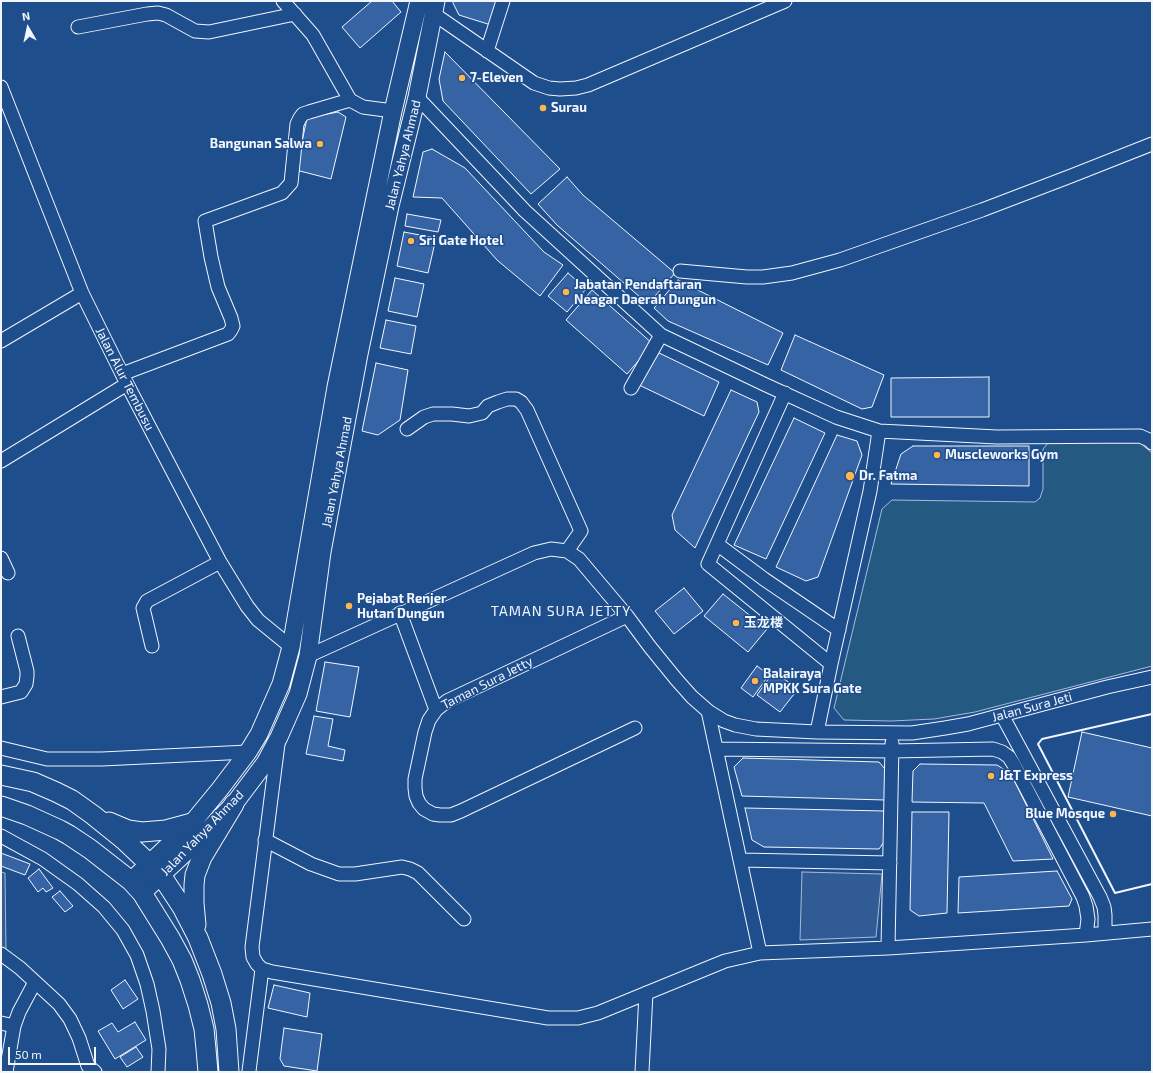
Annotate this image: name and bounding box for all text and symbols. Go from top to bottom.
north arrow [8,8,48,48]
text: N [21,9,31,23]
place label: 7-Eleven [470,70,523,86]
marker: 7-Eleven [457,73,467,83]
street label: Jalan Yahya Ahmad [382,98,424,212]
place label: Surau [551,100,587,116]
marker: Surau [538,103,548,113]
place label: Bangunan Salwa [210,136,312,152]
marker: Bangunan Salwa [315,139,325,149]
place label: Sri Gate Hotel [419,233,503,249]
marker: Sri Gate Hotel [406,236,416,246]
place label: Jabatan Pendaftaran Neagar Daerah Dungun [574,277,716,308]
marker: Jabatan Pendaftaran Neagar Daerah Dungun [561,287,571,297]
street label: Jalan Alur Tembusu [92,325,158,433]
street label: Jalan Yahya Ahmad [319,415,355,529]
place label: Muscleworks Gym [945,447,1058,463]
marker: Muscleworks Gym [932,450,942,460]
place label: Dr. Fatma [859,468,917,484]
marker: Dr. Fatma [844,470,856,482]
place label: Pejabat Renjer Hutan Dungun [357,591,447,622]
marker: Pejabat Renjer Hutan Dungun [344,601,354,611]
district label: TAMAN SURA JETTY [491,603,631,619]
place label: 玉龙楼 [744,615,783,631]
marker: 玉龙楼 [731,618,741,628]
street label: Taman Sura Jetty [439,653,535,713]
place label: Balairaya MPKK Sura Gate [763,666,862,697]
marker: Balairaya MPKK Sura Gate [750,676,760,686]
street label: Jalan Sura Jeti [990,689,1074,725]
place label: J&T Express [999,768,1073,784]
marker: J&T Express [986,771,996,781]
street label: Jalan Yahya Ahmad [157,787,247,879]
place label: Blue Mosque [1025,806,1105,822]
marker: Blue Mosque [1108,809,1118,819]
scale bar [10,1039,98,1065]
text: 50 m [15,1047,42,1061]

